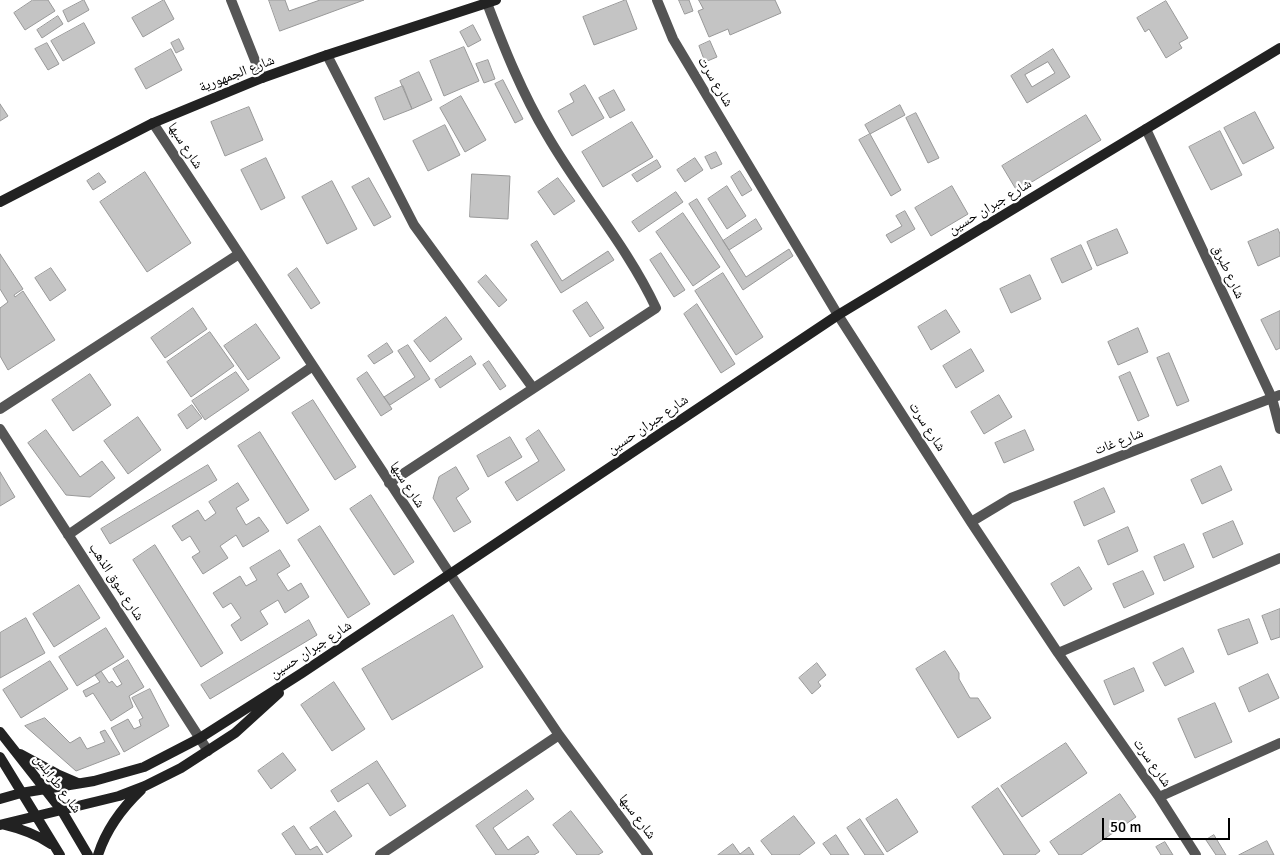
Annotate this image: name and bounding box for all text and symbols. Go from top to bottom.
street label: شارع الجمهورية [197,52,277,96]
street label: شارع سرت [694,54,736,110]
street label: شارع سبها [164,120,206,172]
street label: شارع جبران حسين [945,175,1035,239]
street label: شارع طبرق [1208,242,1248,302]
street label: شارع جبران حسين [604,392,692,458]
street label: شارع سرت [905,399,949,455]
street label: شارع غات [1092,425,1146,459]
street label: شارع سبها [386,459,428,511]
street label: شارع سوق الذهب [85,540,147,624]
street label: شارع جبران حسين [267,617,355,683]
street label: شارع سرت [1129,736,1175,790]
street label: شارع طرابلس [29,751,85,817]
street label: شارع سبها [615,791,659,843]
scale bar [1105,808,1232,840]
text: 50 m [1110,818,1141,836]

